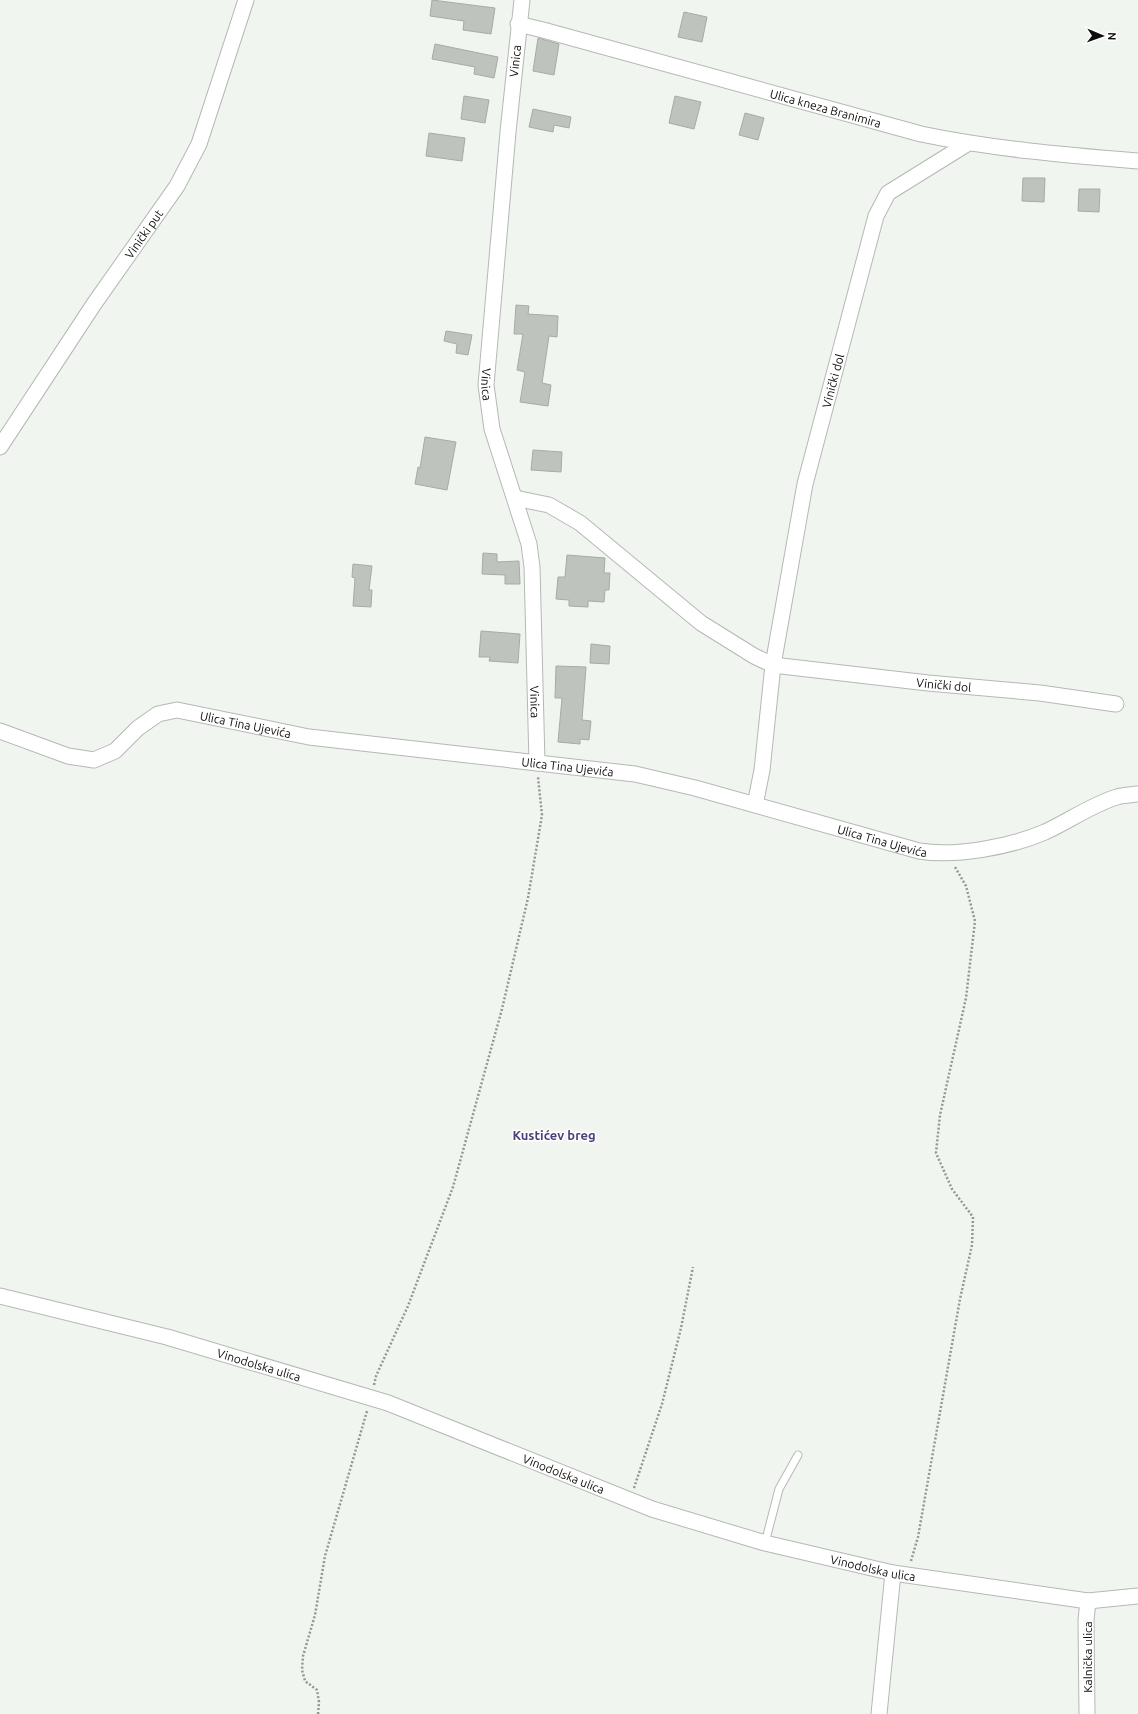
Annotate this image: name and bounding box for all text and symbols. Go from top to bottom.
north arrow [1082,16,1122,56]
text: N [1106,32,1118,41]
street label: Vinica [507,44,523,78]
street label: Ulica kneza Branimira [769,86,883,129]
street label: Vinički put [122,207,165,261]
street label: Vinički dol [819,352,846,409]
street label: Vinica [479,368,495,401]
street label: Vinički dol [916,675,972,693]
street label: Vinica [529,685,542,718]
street label: Ulica Tina Ujevića [199,708,292,740]
street label: Ulica Tina Ujevića [521,755,614,778]
street label: Ulica Tina Ujevića [836,822,928,859]
district label: Kustićev breg [512,1128,596,1142]
street label: Vinodolska ulica [216,1346,303,1383]
street label: Vinodolska ulica [521,1451,607,1496]
street label: Vinodolska ulica [829,1552,917,1583]
street label: Kalnička ulica [1081,1621,1094,1693]

